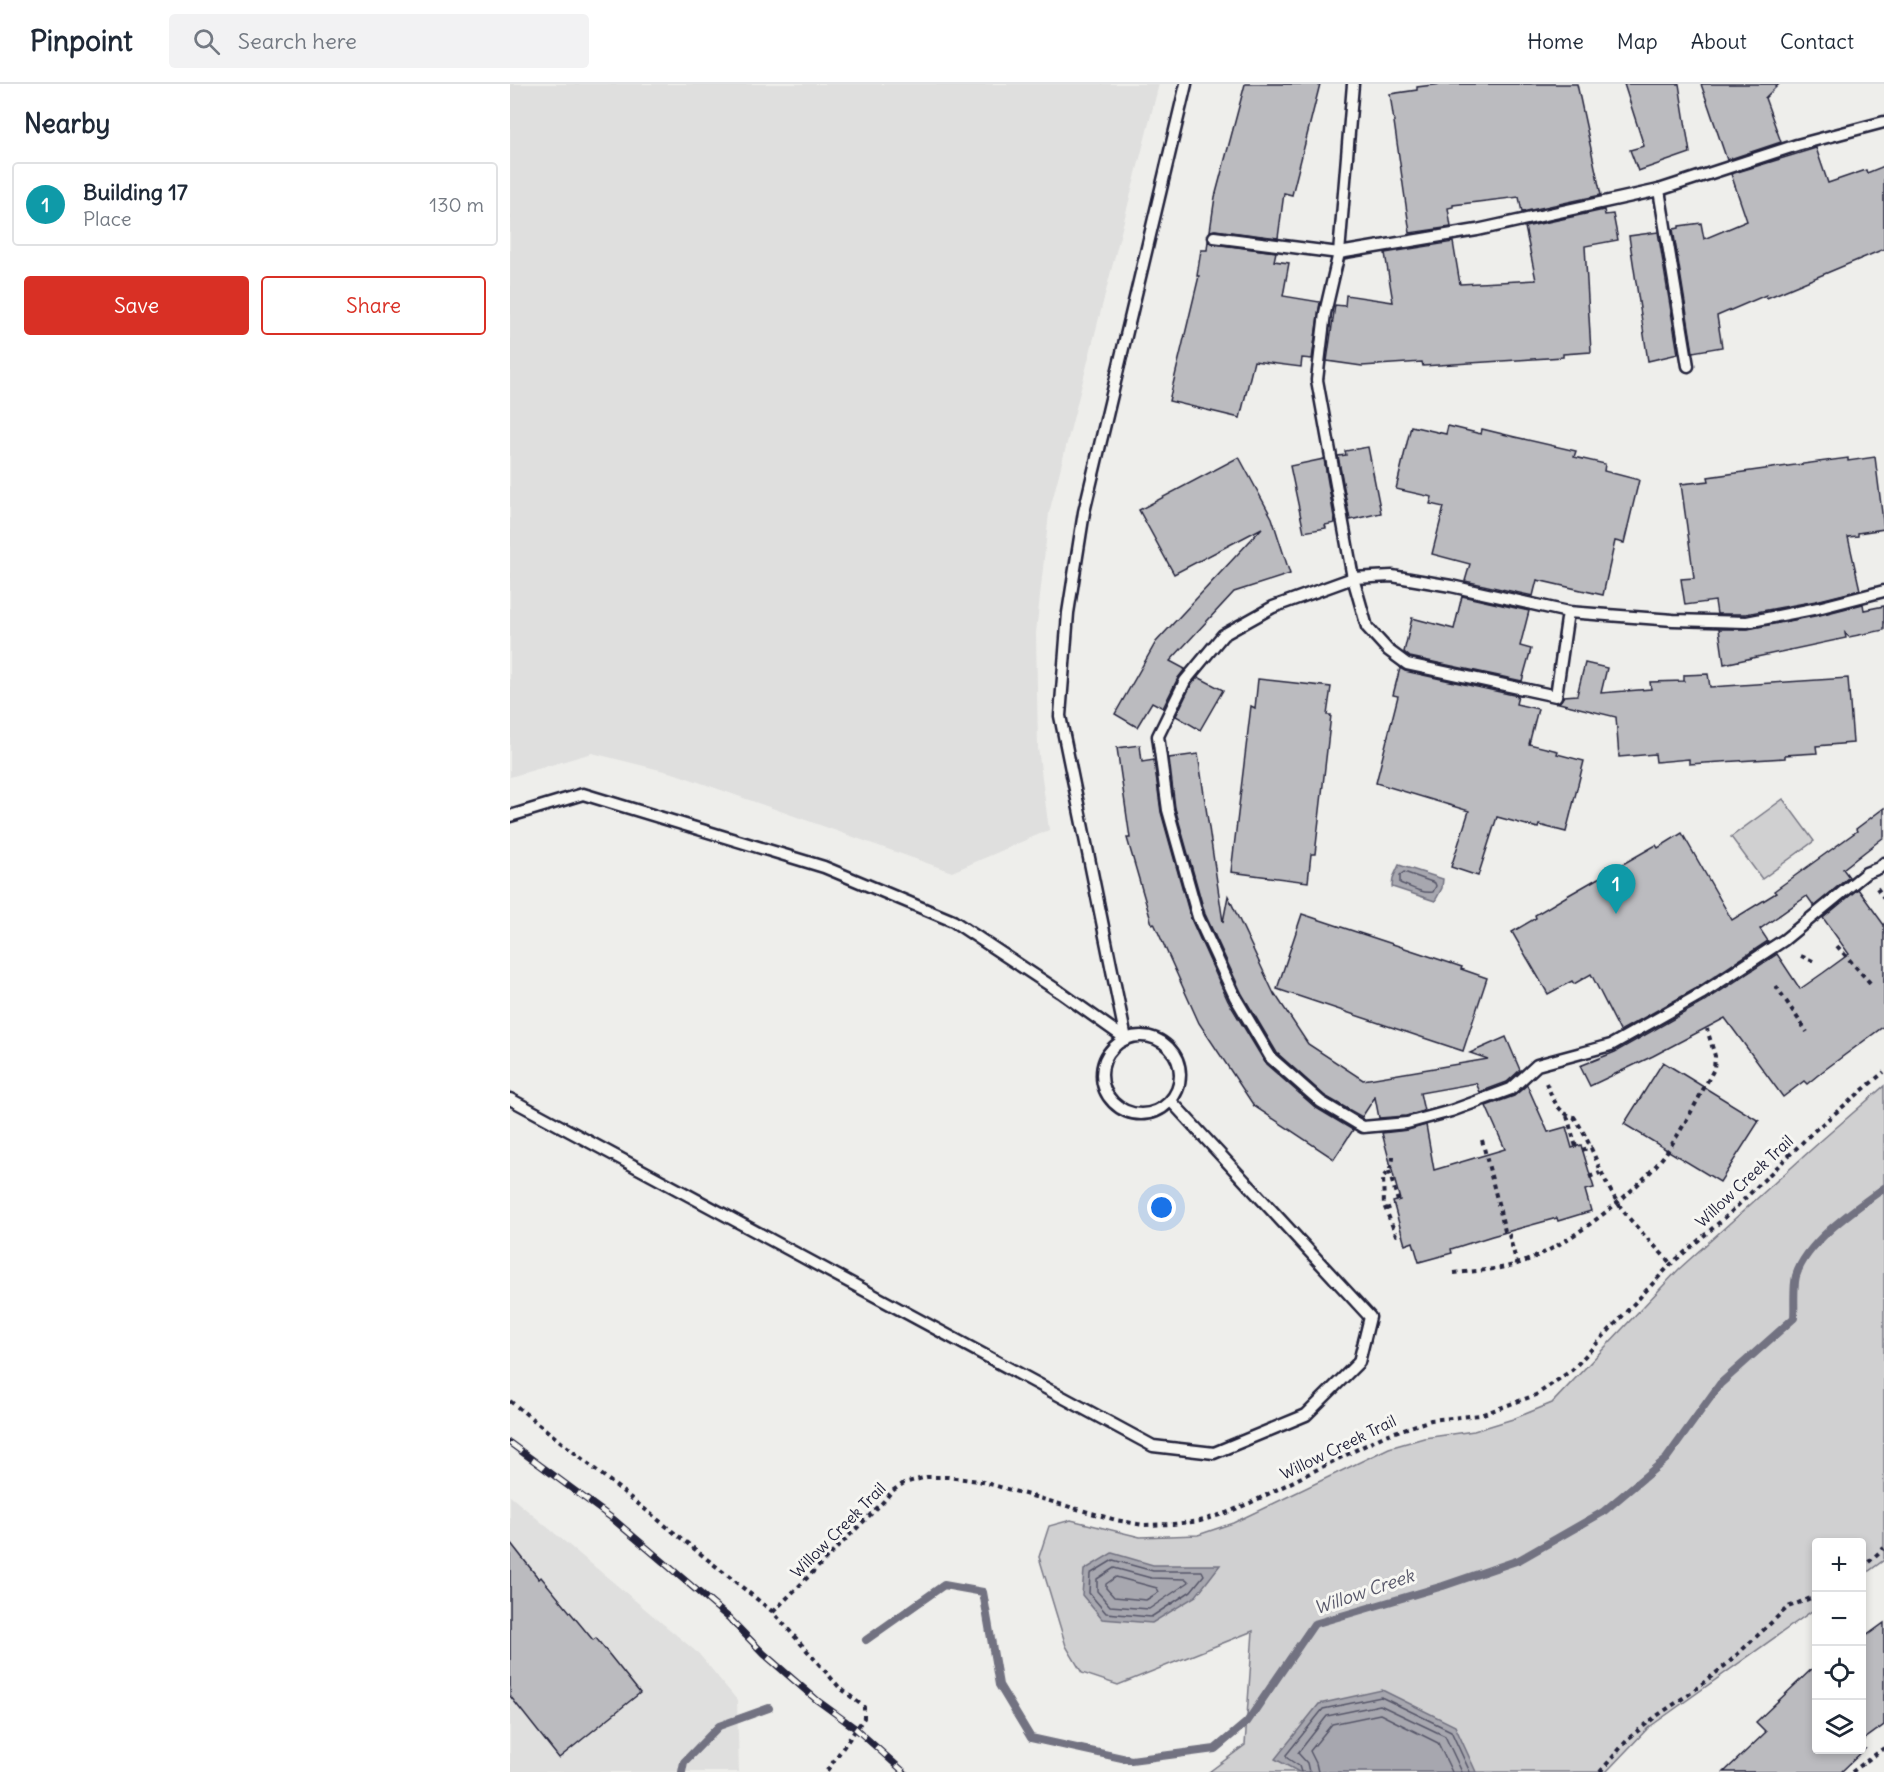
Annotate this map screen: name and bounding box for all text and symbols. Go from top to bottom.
search box [169,14,589,68]
text: Pinpoint [30,23,133,59]
icon: search [190,25,223,58]
text: Search here [238,27,357,55]
text: Home [1527,28,1584,55]
text: Map [1617,28,1658,55]
text: About [1691,28,1747,55]
text: Contact [1780,28,1854,55]
text: Nearby [24,107,110,140]
text: Building 17 [83,178,188,206]
text: 1 [42,192,49,217]
text: 130 m [429,192,484,217]
text: Place [83,206,131,231]
button: Save [24,276,249,335]
button: Share [261,276,486,335]
pin: 1 [1596,864,1636,914]
street label: Willow Creek Trail [1691,1131,1797,1231]
your location [1147,1193,1176,1222]
street label: Willow Creek Trail [1277,1410,1399,1484]
street label: Willow Creek Trail [786,1478,890,1582]
map controls [1812,1538,1866,1754]
button: + [1812,1538,1866,1592]
water label: Willow Creek [1311,1563,1419,1619]
button: − [1812,1592,1866,1646]
button: locate [1812,1646,1866,1700]
button: layers [1812,1700,1866,1754]

